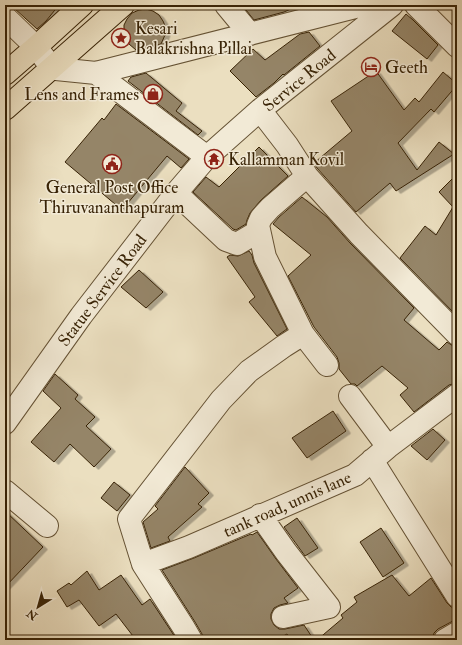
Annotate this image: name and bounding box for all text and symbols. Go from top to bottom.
place label: Kesari Balakrishna Pillai [135,18,253,59]
place icon: Kesari Balakrishna Pillai [110,27,132,49]
street label: Service Road [259,44,341,116]
hotel icon: Geeth [360,56,382,78]
place label: Geeth [385,57,428,78]
shop icon: Lens and Frames [142,83,164,105]
place label: Lens and Frames [24,84,139,105]
temple icon: Kallamman Kovil [203,148,225,170]
place label: Kallamman Kovil [228,149,345,170]
public building icon: General Post Office Thiruvananthapuram [101,153,123,175]
place label: General Post Office Thiruvananthapuram [39,177,185,219]
street label: Statue Service Road [53,230,152,350]
street label: tank road, unnis lane [220,467,354,542]
north arrow [18,587,58,627]
text: N [24,606,41,623]

